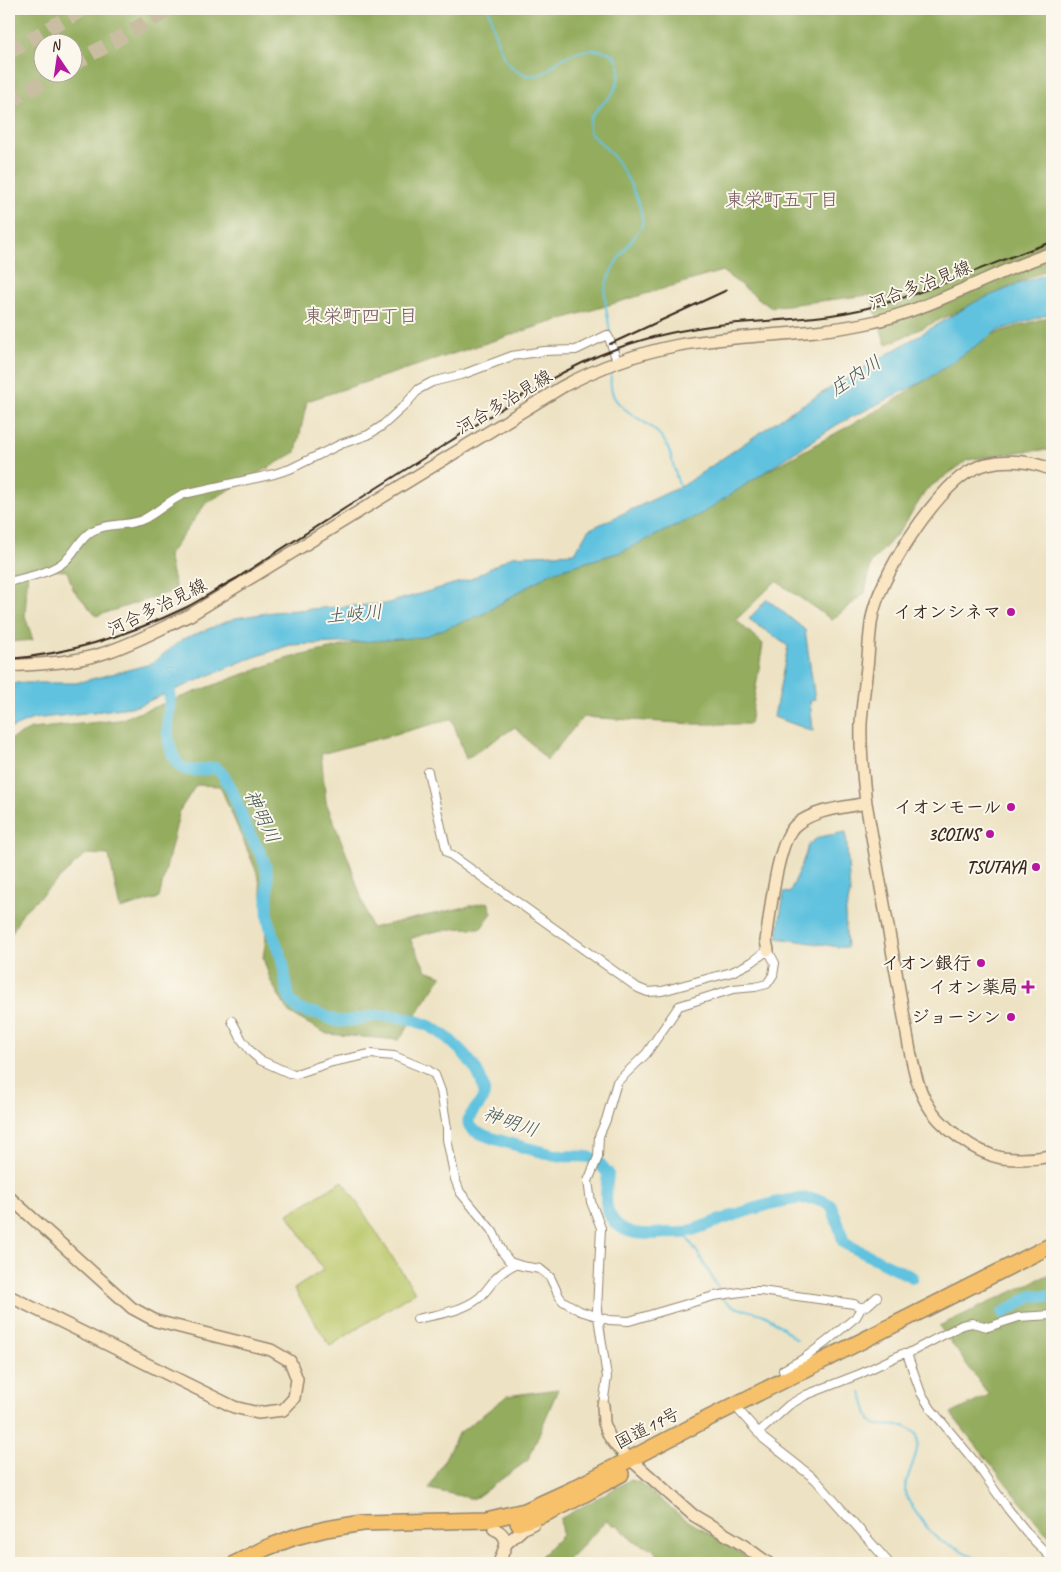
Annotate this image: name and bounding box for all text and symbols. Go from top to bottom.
north arrow [32,32,82,82]
text: N [49,36,64,55]
district label: 東栄町五丁目 [725,188,839,212]
street label: 河合多治見線 [866,255,974,315]
district label: 東栄町四丁目 [304,304,418,328]
water label: 庄内川 [825,350,886,401]
street label: 河合多治見線 [452,365,556,439]
street label: 河合多治見線 [104,573,210,641]
water label: 土岐川 [325,600,384,628]
place label: イオンシネマ [893,601,1001,623]
marker: イオンシネマ [1005,606,1017,618]
water label: 神明川 [239,786,285,847]
place label: イオンモール [894,796,1001,818]
marker: イオンモール [1005,801,1017,813]
place label: 3COINS [928,823,983,845]
marker: 3COINS [984,828,996,840]
place label: TSUTAYA [966,856,1027,878]
marker: TSUTAYA [1030,861,1042,873]
place label: イオン銀行 [881,952,971,974]
marker: イオン銀行 [975,957,987,969]
place label: イオン薬局 [928,976,1018,998]
marker: イオン薬局 [1022,981,1034,993]
place label: ジョーシン [911,1006,1001,1028]
marker: ジョーシン [1005,1011,1017,1023]
water label: 神明川 [480,1101,542,1143]
street label: 国道19号 [611,1402,683,1454]

